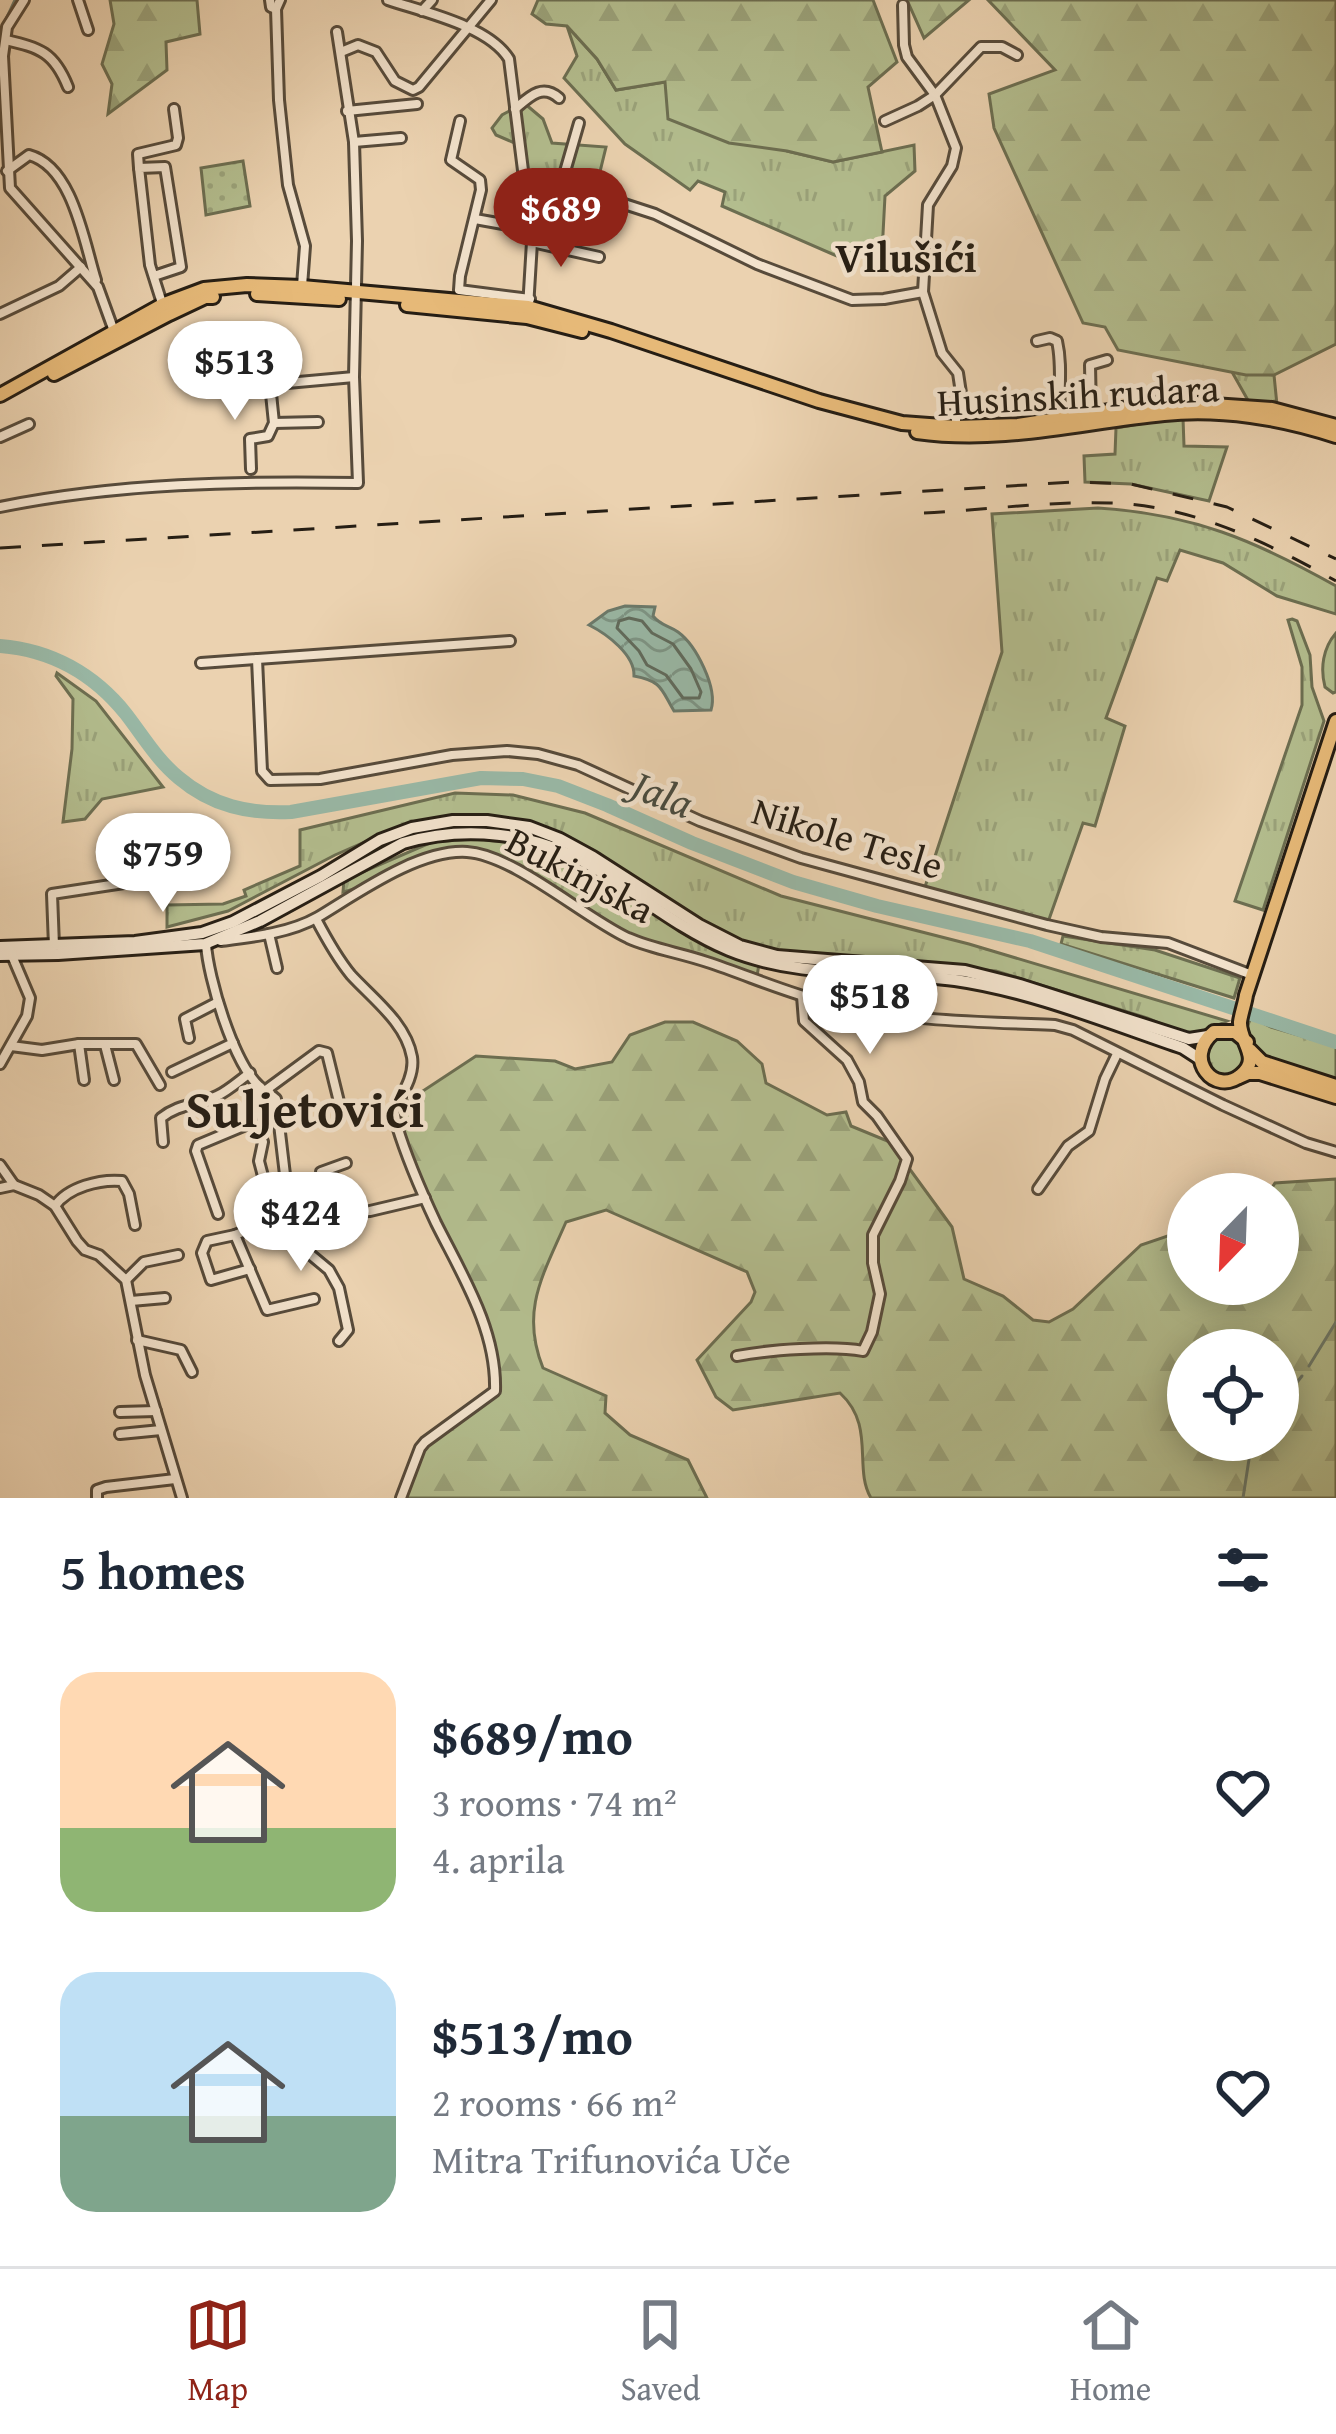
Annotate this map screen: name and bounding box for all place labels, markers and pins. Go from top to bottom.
pin: $689 [490,168,632,270]
pin: $513 [164,321,306,423]
pin: $759 [92,813,234,915]
pin: $518 [799,955,941,1057]
pin: $424 [230,1172,372,1274]

